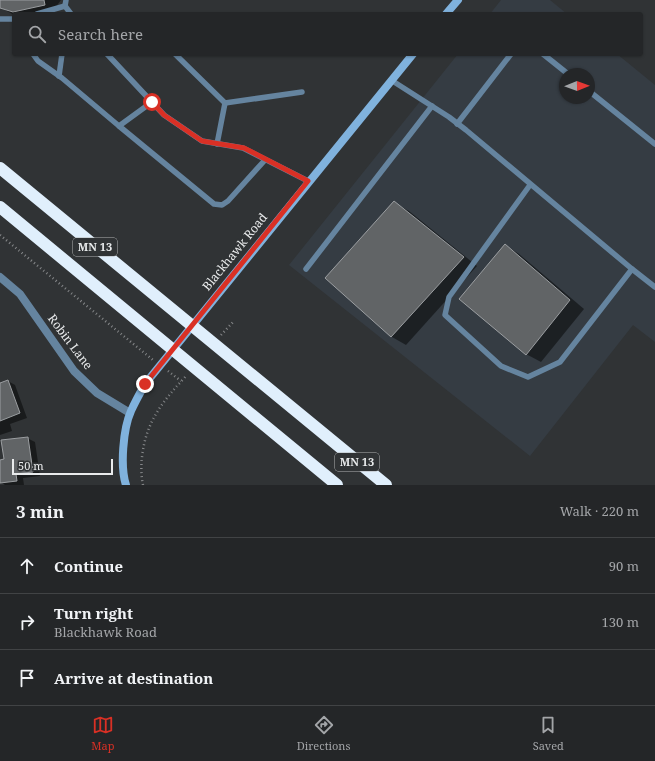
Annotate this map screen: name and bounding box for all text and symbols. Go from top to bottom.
search box [12,12,643,56]
icon: search [26,23,48,45]
text: Search here [58,24,143,44]
north arrow [559,68,595,104]
route start [143,93,161,111]
street label: Blackhawk Road [198,209,272,294]
road number: MN 13 [73,238,117,256]
street label: Robin Lane [44,311,97,373]
route end [136,375,154,393]
road number: MN 13 [335,453,379,471]
scale bar [12,457,113,476]
text: 50 m [18,458,44,473]
text: 3 min [16,500,64,523]
text: Walk · 220 m [560,502,639,520]
icon: ahead [16,555,38,577]
text: Continue [54,556,123,576]
text: 90 m [609,557,639,575]
text: Turn right [54,603,133,623]
icon: right [16,611,38,633]
text: 130 m [602,613,639,631]
text: Blackhawk Road [54,623,157,641]
icon: arrive [16,667,38,689]
text: Arrive at destination [54,668,213,688]
tab: Map [91,714,114,753]
tab: Directions [297,714,350,753]
tab: Saved [533,714,564,753]

